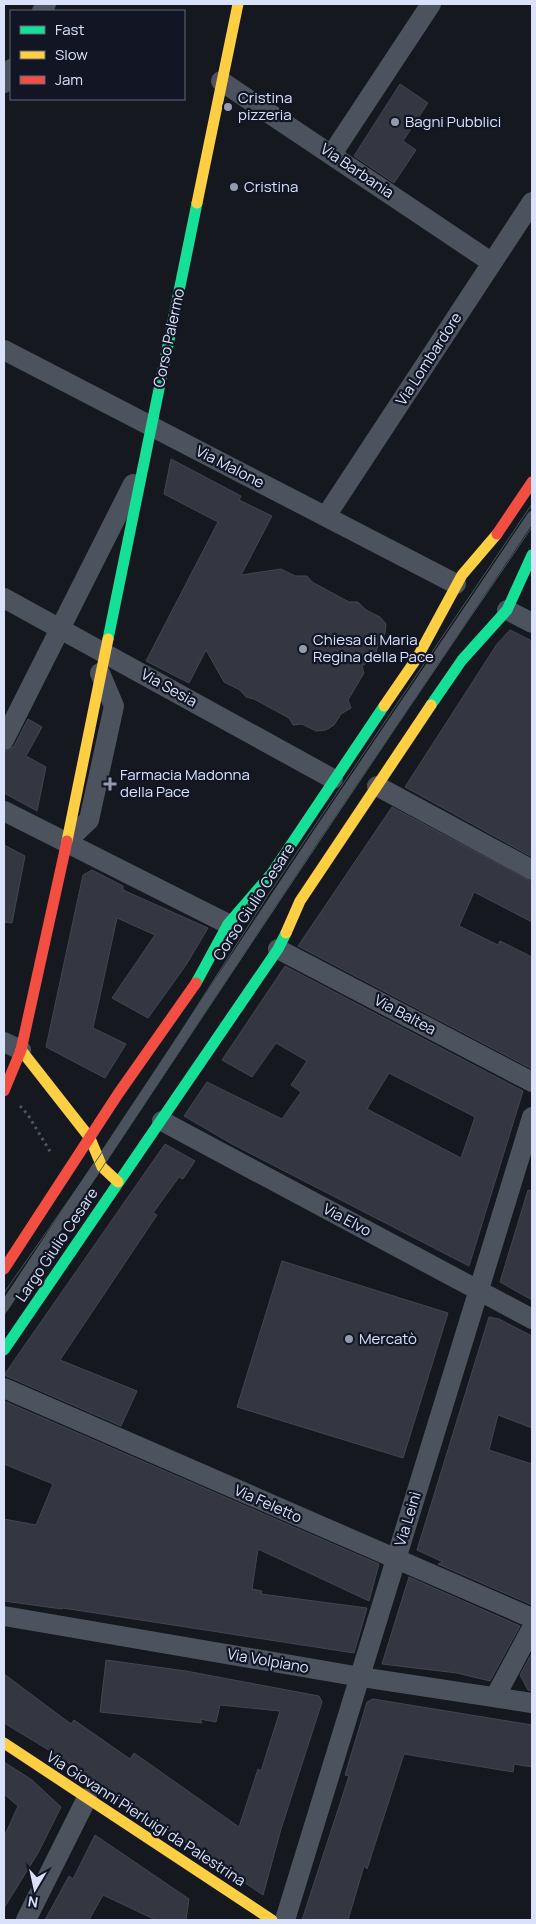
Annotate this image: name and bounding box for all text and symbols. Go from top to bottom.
legend [10,10,185,100]
text: Fast [55,19,84,40]
text: Slow [55,44,88,65]
text: Jam [55,69,83,90]
place label: Cristina pizzeria [238,87,292,125]
marker: Cristina pizzeria [222,101,234,113]
place label: Bagni Pubblici [405,111,501,132]
marker: Bagni Pubblici [389,116,401,128]
street label: Via Barbania [316,138,398,203]
place label: Cristina [244,176,298,197]
marker: Cristina [228,181,240,193]
street label: Corso Palermo [148,286,189,389]
street label: Via Lombardore [391,308,467,409]
street label: Via Malone [192,440,268,493]
place label: Chiesa di Maria Regina della Pace [313,629,434,667]
marker: Chiesa di Maria Regina della Pace [297,643,309,655]
street label: Via Sesia [137,664,201,712]
place label: Farmacia Madonna della Pace [120,764,250,802]
marker: Farmacia Madonna della Pace [104,778,116,790]
street label: Corso Giulio Cesare [208,839,300,965]
street label: Via Baltea [371,989,440,1040]
street label: Largo Giulio Cesare [11,1183,103,1306]
street label: Via Elvo [319,1198,375,1241]
place label: Mercatò [359,1328,417,1349]
marker: Mercatò [343,1333,355,1345]
street label: Via Feletto [231,1479,305,1528]
street label: Via Leinì [389,1489,426,1549]
street label: Via Volpiano [226,1643,311,1678]
street label: Via Giovanni Pierluigi da Palestrina [43,1746,250,1891]
north arrow [10,1864,60,1914]
text: N [26,1892,39,1913]

